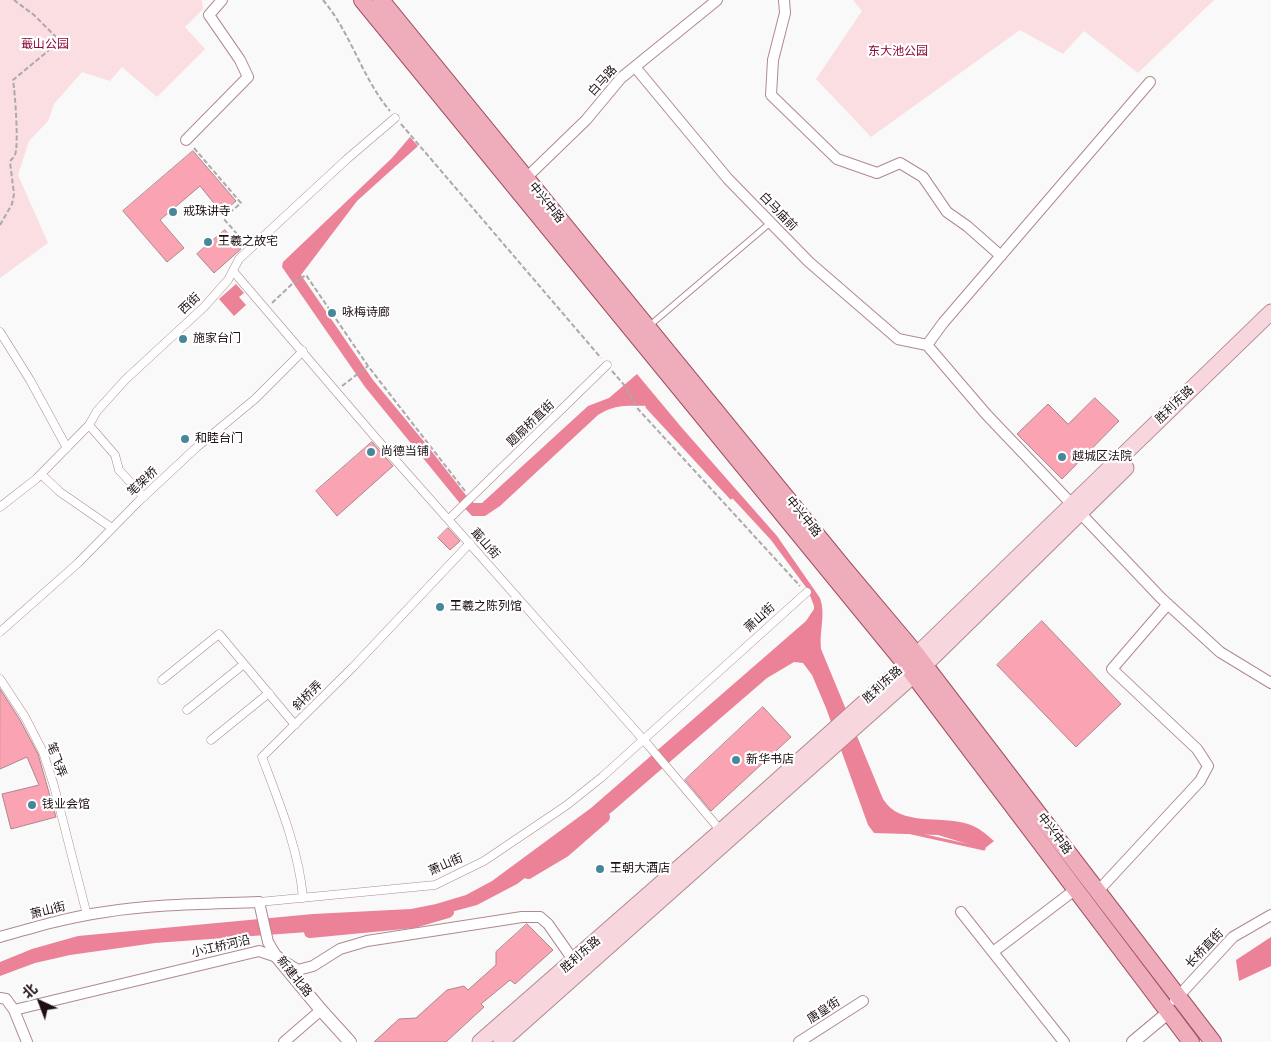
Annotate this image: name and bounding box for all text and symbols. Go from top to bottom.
park label: 蕺山公园 [21,38,69,52]
park label: 东大池公园 [868,45,928,59]
street label: 白马路 [586,63,620,99]
street label: 中兴中路 [525,180,567,226]
street label: 白马庙前 [756,190,800,234]
place label: 戒珠讲寺 [183,205,231,219]
marker: 戒珠讲寺 [167,206,179,218]
place label: 王羲之故宅 [218,235,278,249]
marker: 王羲之故宅 [202,236,214,248]
street label: 西街 [176,290,204,318]
place label: 咏梅诗廊 [342,306,390,320]
marker: 咏梅诗廊 [326,307,338,319]
place label: 施家台门 [193,332,241,346]
marker: 施家台门 [177,333,189,345]
street label: 胜利东路 [1153,383,1197,427]
street label: 题扇桥直街 [504,398,558,450]
place label: 和睦台门 [195,432,243,446]
marker: 和睦台门 [179,433,191,445]
place label: 尚德当铺 [381,445,429,459]
marker: 尚德当铺 [365,446,377,458]
place label: 越城区法院 [1072,450,1132,464]
marker: 越城区法院 [1056,451,1068,463]
street label: 笔架桥 [125,464,161,500]
street label: 中兴中路 [782,494,824,540]
street label: 蕺山街 [468,526,502,562]
place label: 王羲之陈列馆 [450,600,522,614]
marker: 王羲之陈列馆 [434,601,446,613]
street label: 萧山街 [742,601,778,635]
street label: 胜利东路 [860,664,906,706]
street label: 斜桥弄 [290,678,326,714]
street label: 笔飞弄 [43,741,69,779]
place label: 新华书店 [746,753,794,767]
marker: 新华书店 [730,754,742,766]
place label: 钱业会馆 [42,798,90,812]
marker: 钱业会馆 [26,799,38,811]
street label: 中兴中路 [1034,810,1074,858]
street label: 萧山街 [427,851,465,879]
place label: 王朝大酒店 [610,862,670,876]
marker: 王朝大酒店 [594,863,606,875]
street label: 萧山街 [29,900,67,922]
street label: 长桥直街 [1183,927,1227,971]
street label: 小江桥河沿 [190,933,252,961]
street label: 胜利东路 [558,934,604,976]
street label: 新建北路 [273,954,315,1000]
north arrow [15,977,65,1027]
text: 北 [19,980,41,1002]
street label: 唐皇街 [805,995,843,1027]

